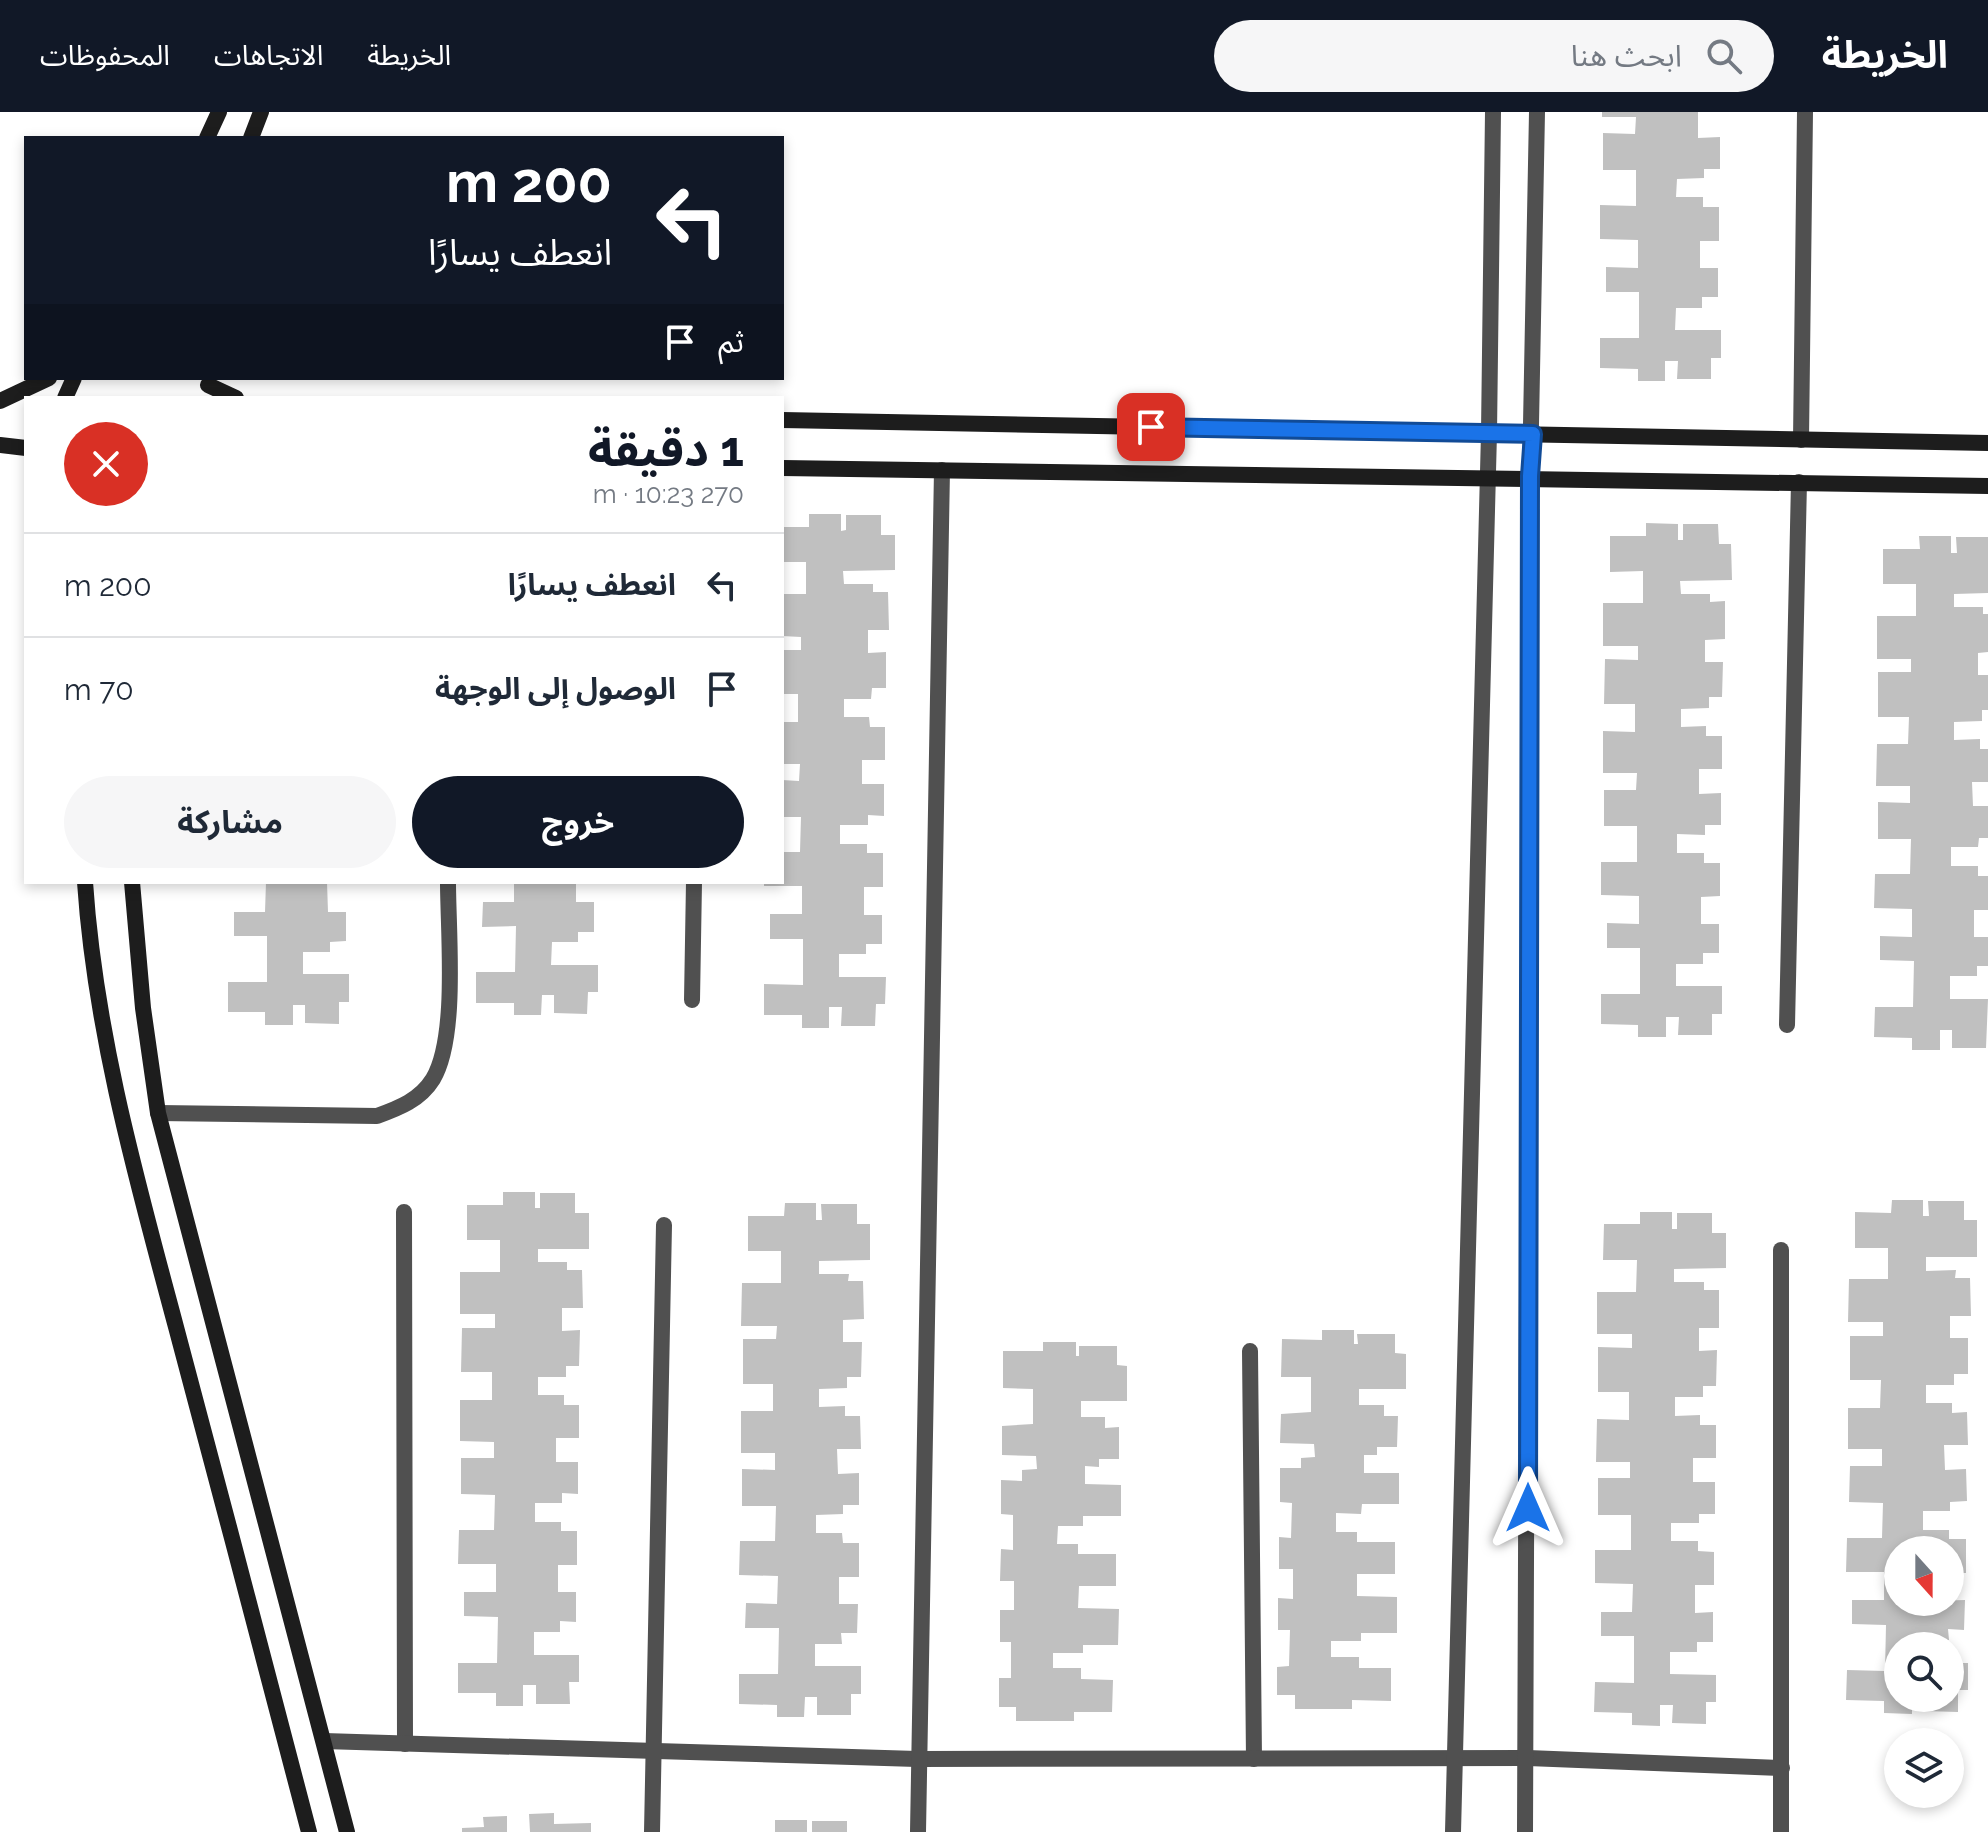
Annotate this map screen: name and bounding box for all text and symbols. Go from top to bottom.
search box [1214,20,1774,92]
text: الخريطة [1822,32,1948,77]
icon: search [1702,34,1746,78]
text: ابحث هنا [1571,38,1682,73]
text: المحفوظات [40,39,170,72]
text: الاتجاهات [214,39,323,72]
text: الخريطة [367,39,451,72]
text: 200 m [446,149,612,215]
icon: left [640,168,744,272]
text: انعطف يسارًا [428,231,612,273]
icon: arrive [658,320,702,364]
text: ثم [718,324,744,359]
pin [1117,393,1185,461]
icon: arrive [1129,405,1173,449]
text: 1 دقيقة [588,421,744,477]
button: close [64,422,148,506]
text: 270 m · 10:23 [593,479,744,509]
icon: left [700,563,744,607]
text: انعطف يسارًا [508,567,676,602]
text: 200 m [64,568,152,603]
icon: arrive [700,667,744,711]
text: الوصول إلى الوجهة [435,671,676,706]
text: 70 m [64,672,134,707]
button: مشاركة [64,776,396,868]
button: خروج [412,776,744,868]
position arrow [1486,1466,1570,1550]
north arrow [1884,1536,1964,1616]
map controls [1884,1536,1964,1808]
button: search [1884,1632,1964,1712]
button: layers [1884,1728,1964,1808]

